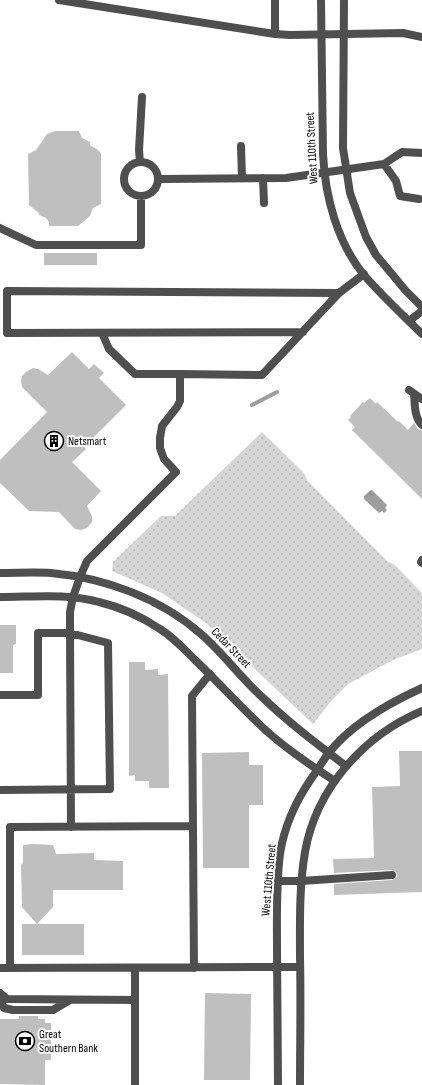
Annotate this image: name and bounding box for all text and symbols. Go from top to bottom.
street label: West 110th Street [303,111,321,184]
building icon: Netsmart [43,430,65,452]
place label: Netsmart [68,434,107,449]
street label: Cedar Street [208,625,254,672]
street label: West 110th Street [258,843,280,917]
place label: Great Southern Bank [39,1027,98,1056]
bank icon: Great Southern Bank [14,1030,36,1052]

